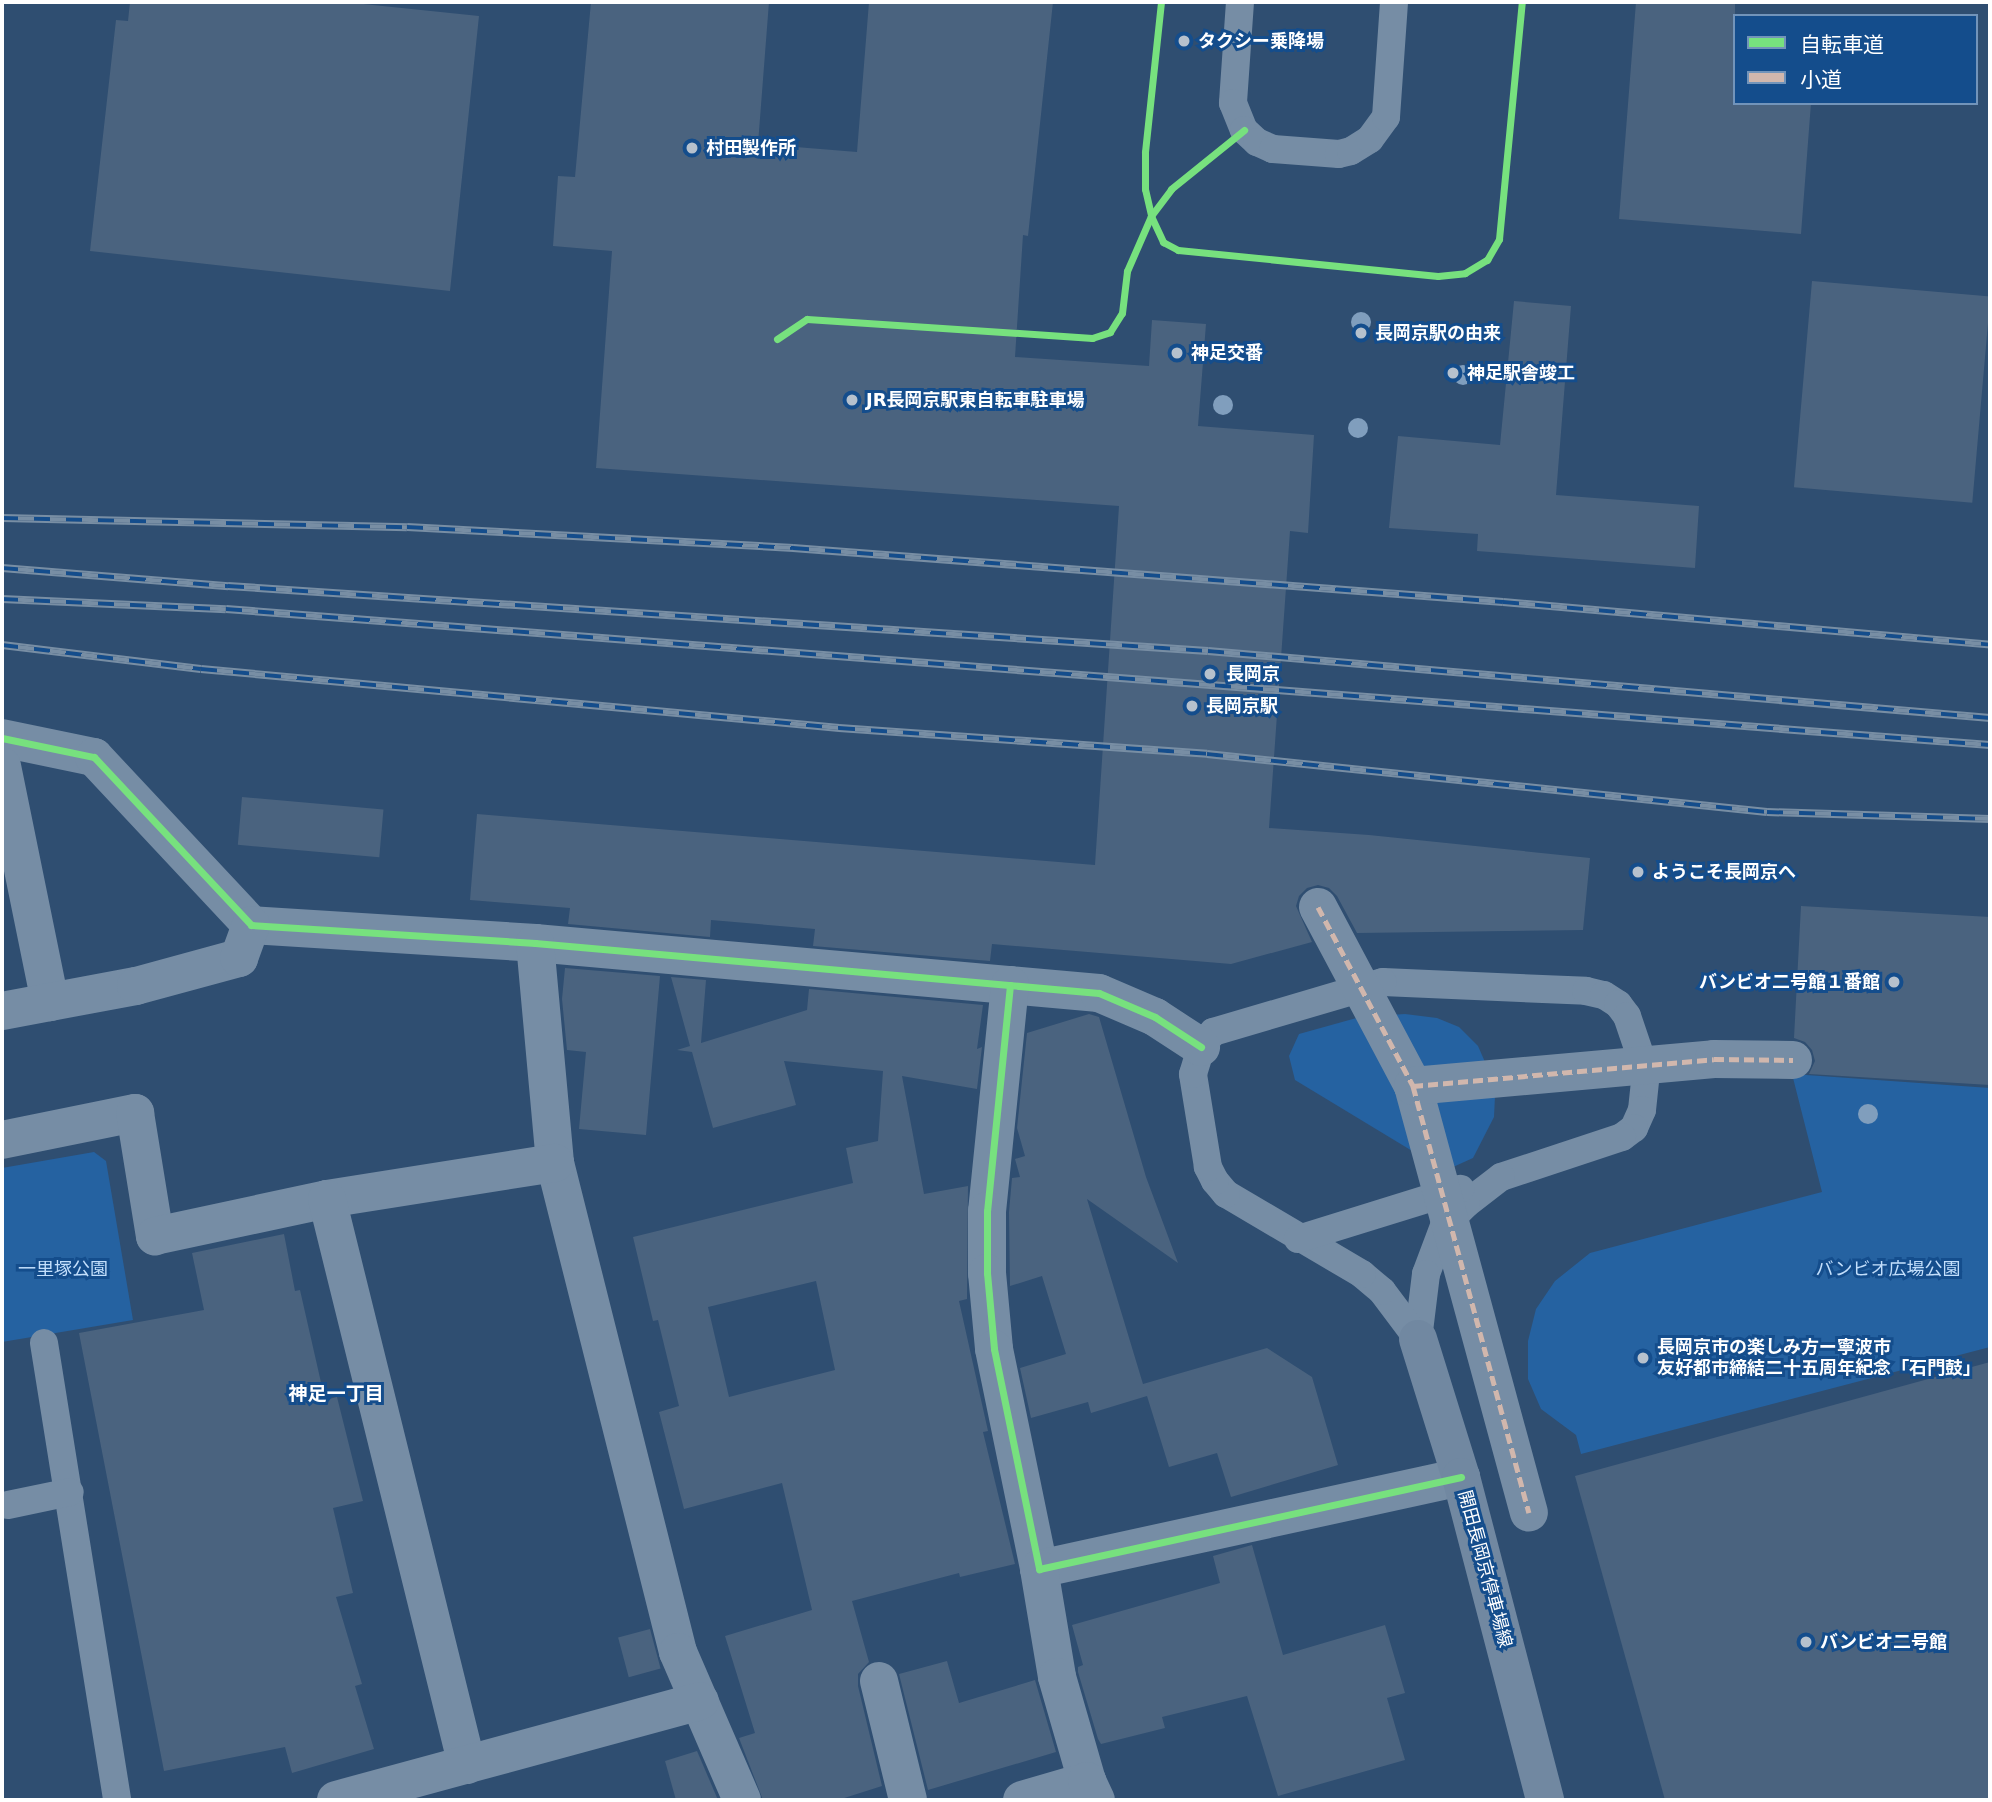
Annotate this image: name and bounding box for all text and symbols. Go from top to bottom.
legend [1733,14,1978,105]
place label: タクシー乗降場 [1198,30,1324,52]
marker: タクシー乗降場 [1176,33,1192,49]
text: 自転車道 [1800,33,1884,57]
text: 小道 [1800,68,1842,92]
place label: 村田製作所 [706,137,796,159]
marker: 村田製作所 [684,140,700,156]
place label: 長岡京駅の由来 [1375,322,1501,344]
marker: 長岡京駅の由来 [1353,325,1369,341]
place label: 神足交番 [1191,342,1263,364]
marker: 神足交番 [1169,345,1185,361]
place label: 神足駅舎竣工 [1467,362,1575,384]
marker: 神足駅舎竣工 [1445,365,1461,381]
place label: JR長岡京駅東自転車駐車場 [866,389,1085,411]
marker: JR長岡京駅東自転車駐車場 [844,392,860,408]
place label: 長岡京 [1226,663,1280,685]
marker: 長岡京 [1200,664,1220,684]
place label: 長岡京駅 [1206,695,1278,717]
marker: 長岡京駅 [1184,698,1200,714]
place label: ようこそ長岡京へ [1652,861,1796,883]
marker: ようこそ長岡京へ [1630,864,1646,880]
place label: バンビオ二号館１番館 [1700,971,1880,993]
marker: バンビオ二号館１番館 [1886,974,1902,990]
park label: 一里塚公園 [18,1258,108,1280]
park label: バンビオ広場公園 [1816,1258,1960,1280]
place label: 長岡京市の楽しみ方ー寧波市 友好都市締結二十五周年紀念「石門鼓」 [1657,1337,1981,1380]
marker: 長岡京市の楽しみ方ー寧波市 友好都市締結二十五周年紀念「石門鼓」 [1635,1350,1651,1366]
district label: 神足一丁目 [289,1383,383,1405]
street label: 開田長岡京停車場線 [1454,1488,1516,1650]
place label: バンビオ二号館 [1820,1631,1946,1653]
marker: バンビオ二号館 [1798,1634,1814,1650]

